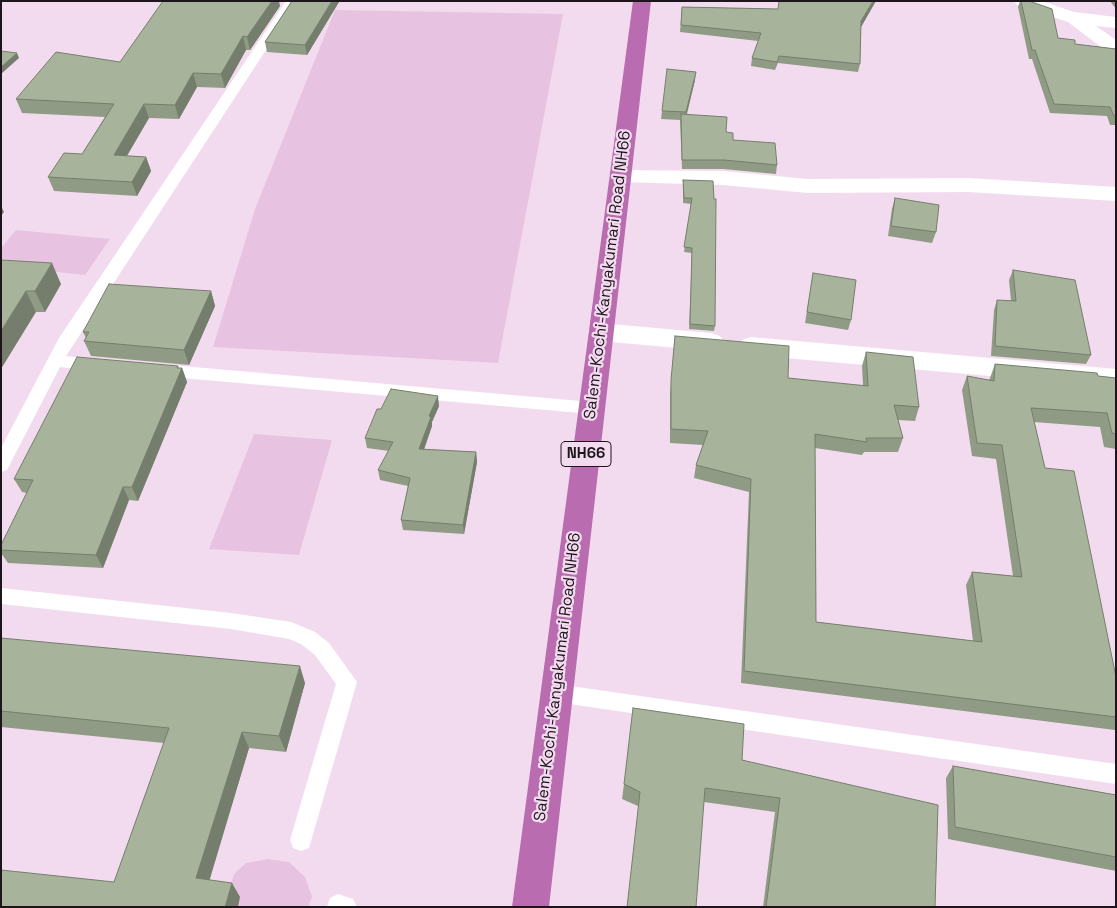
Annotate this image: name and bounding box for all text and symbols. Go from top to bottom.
street label: Salem-Kochi-Kanyakumari Road NH66 [581,130,635,420]
road number: NH66 [561,442,611,466]
street label: Salem-Kochi-Kanyakumari Road NH66 [531,532,585,822]

